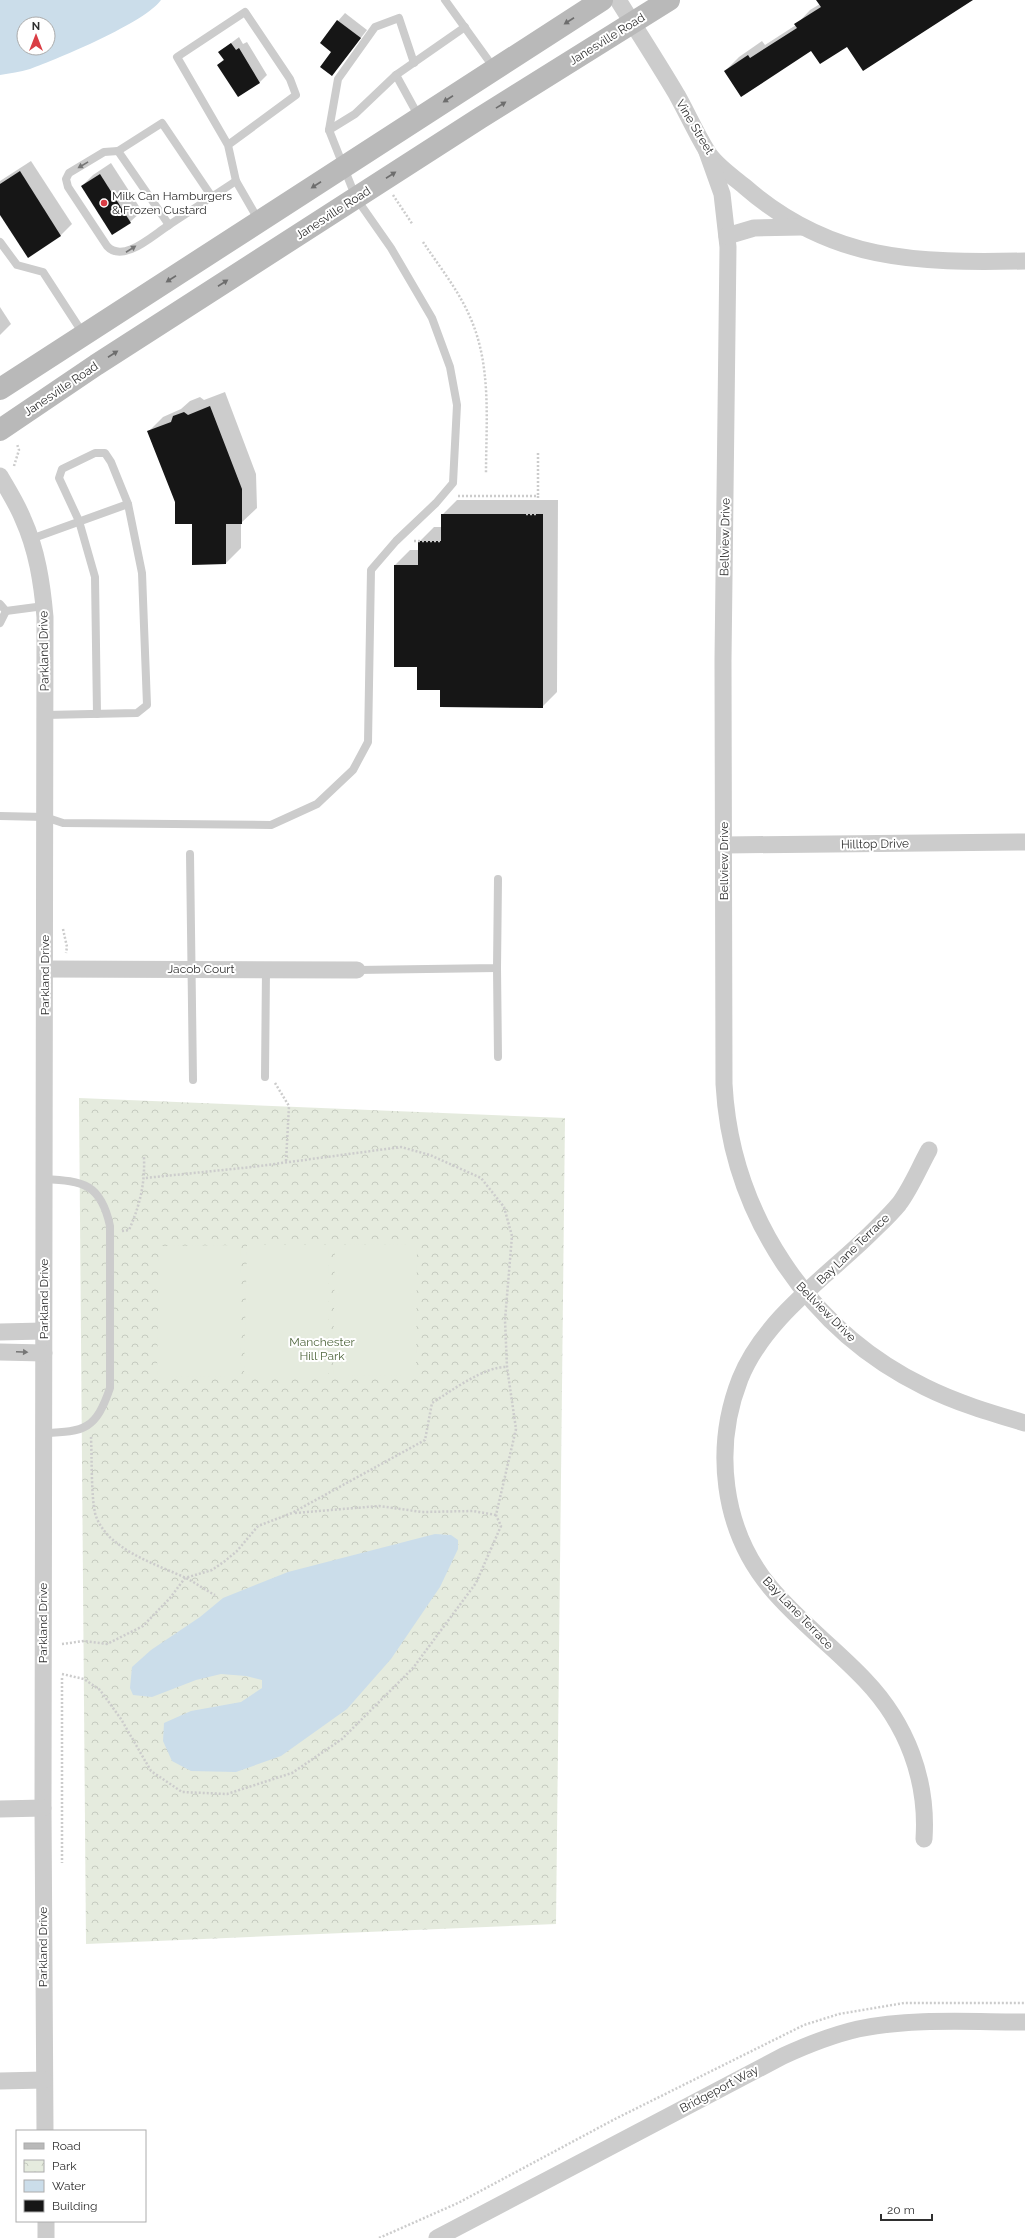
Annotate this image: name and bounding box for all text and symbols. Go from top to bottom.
street label: Janesville Road [567,10,647,68]
north arrow [16,16,56,56]
one-way arrow [564,17,574,25]
text: N [32,20,40,33]
one-way arrow [442,95,454,102]
street label: Vine Street [673,97,717,157]
one-way arrow [495,102,507,109]
one-way arrow [77,162,89,169]
one-way arrow [386,171,396,179]
one-way arrow [310,182,322,189]
street label: Janesville Road [293,184,373,242]
place label: Milk Can Hamburgers & Frozen Custard [112,189,232,217]
marker: Milk Can Hamburgers & Frozen Custard [99,198,109,208]
one-way arrow [126,245,136,253]
one-way arrow [165,275,177,282]
one-way arrow [218,279,228,287]
one-way arrow [107,350,119,357]
street label: Janesville Road [21,359,101,419]
street label: Bellview Drive [717,498,733,576]
street label: Parkland Drive [36,611,52,691]
street label: Bellview Drive [717,822,731,900]
street label: Hilltop Drive [841,836,909,852]
street label: Parkland Drive [38,935,52,1015]
street label: Jacob Court [167,962,235,976]
street label: Bay Lane Terrace [814,1211,892,1287]
street label: Parkland Drive [37,1259,51,1339]
street label: Bellview Drive [793,1279,859,1345]
park label: Manchester Hill Park [289,1335,356,1363]
one-way arrow [16,1349,28,1356]
street label: Bay Lane Terrace [760,1574,836,1652]
street label: Parkland Drive [36,1583,50,1663]
street label: Parkland Drive [36,1907,50,1987]
street label: Bridgeport Way [677,2062,761,2116]
legend [16,2130,146,2222]
text: Road [52,2139,81,2153]
text: Park [52,2159,77,2173]
text: Water [52,2179,86,2193]
scale bar [881,2196,932,2222]
text: Building [52,2199,98,2213]
text: 20 m [887,2203,915,2217]

